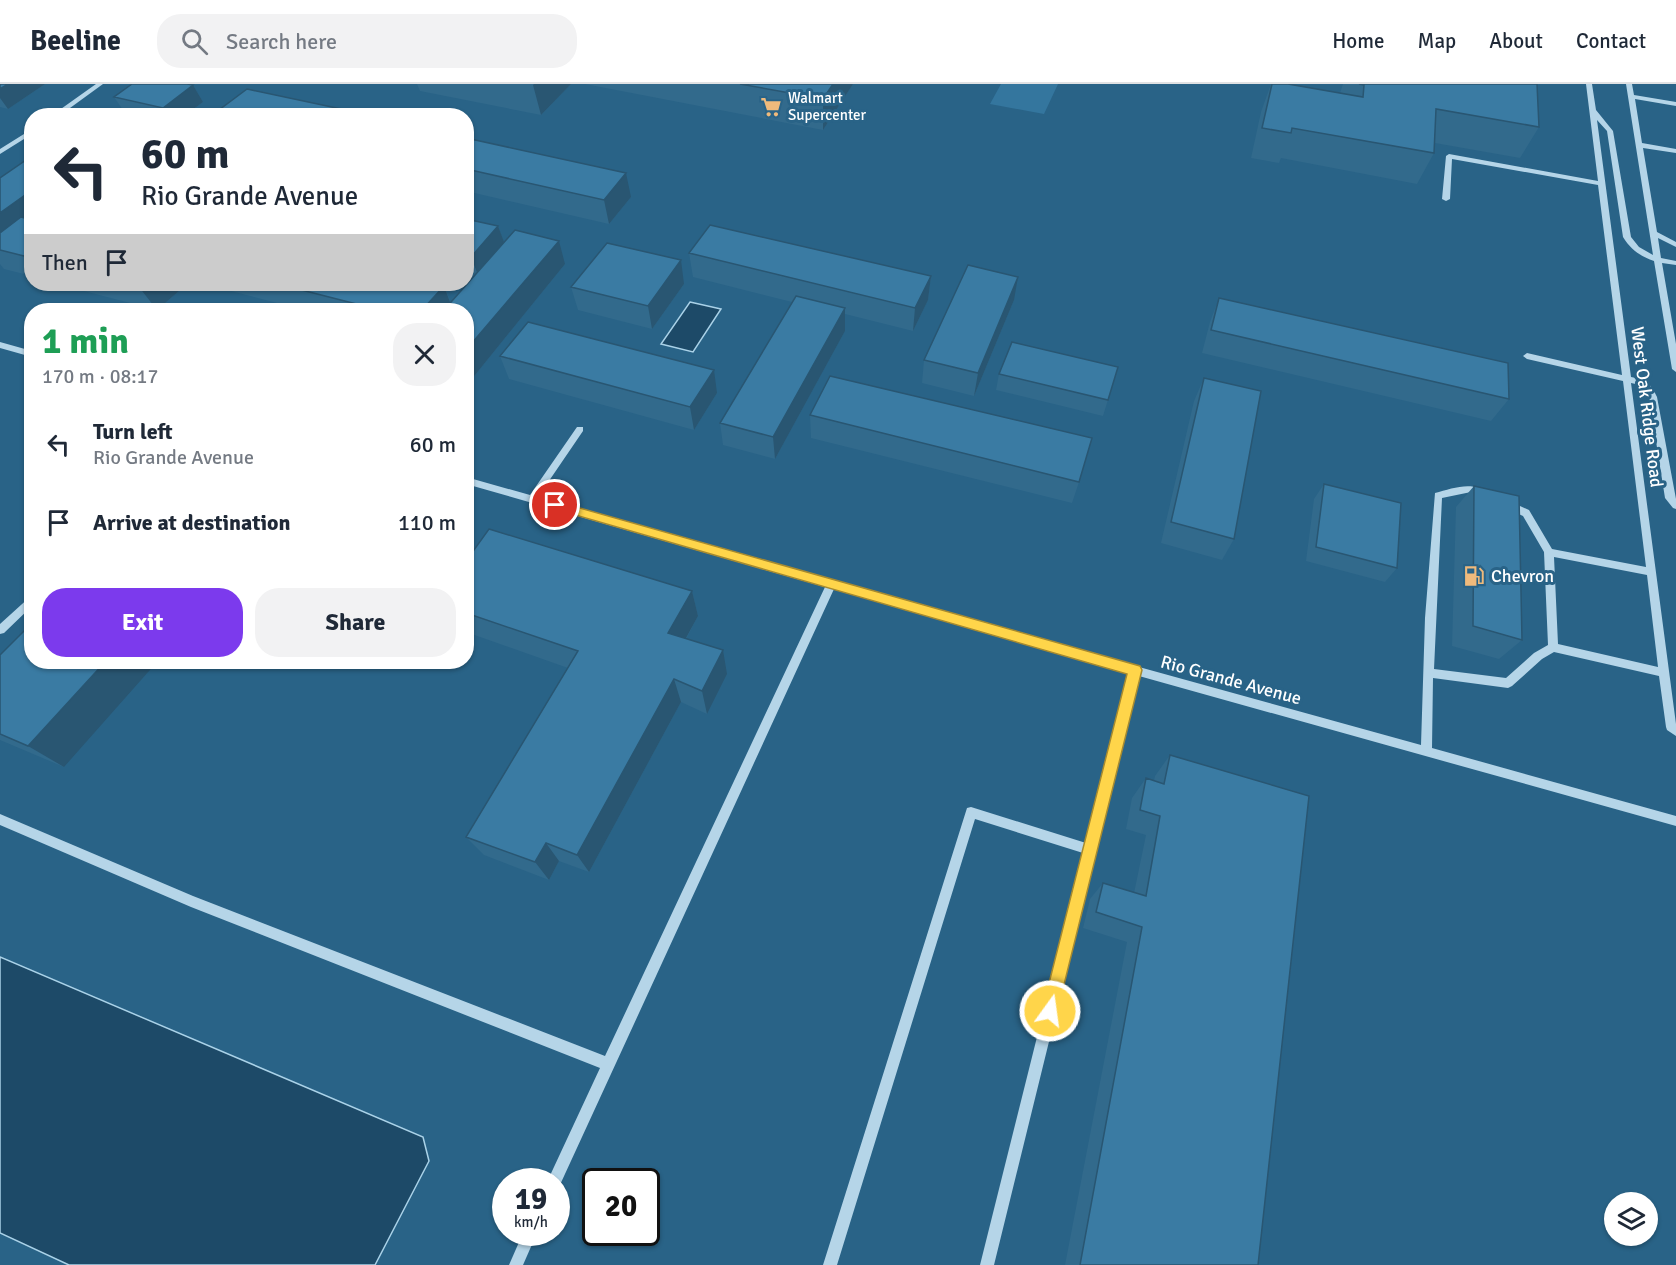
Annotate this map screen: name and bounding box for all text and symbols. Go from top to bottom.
search box [157,14,577,68]
text: Beeline [30,24,121,58]
icon: search [178,25,211,58]
text: Search here [226,28,337,55]
text: Home [1332,28,1385,54]
text: Map [1418,28,1456,54]
text: About [1489,28,1543,54]
text: Contact [1576,28,1646,54]
place label: Walmart Supercenter [788,89,867,124]
supermarket icon: Walmart Supercenter [759,95,783,119]
text: 60 m [141,129,230,180]
icon: left [42,132,120,210]
text: Rio Grande Avenue [141,180,358,213]
icon: arrive [100,246,133,279]
text: Then [42,249,88,276]
text: 1 min [42,319,129,364]
button: close [393,323,456,386]
street label: West Oak Ridge Road [1626,325,1668,489]
text: 170 m · 08:17 [42,364,158,389]
text: Turn left [93,418,173,445]
icon: left [42,428,75,461]
text: 60 m [410,431,456,458]
text: Rio Grande Avenue [93,445,254,470]
pin [529,479,580,530]
icon: arrive [538,488,571,521]
icon: arrive [42,506,75,539]
text: Arrive at destination [93,509,290,536]
text: 110 m [398,509,456,536]
fuel station icon: Chevron [1462,564,1486,588]
place label: Chevron [1491,565,1554,587]
button: Exit [42,588,243,657]
button: Share [255,588,456,657]
street label: Rio Grande Avenue [1158,651,1304,709]
position arrow [1018,979,1082,1043]
speed limit sign: 20 [582,1168,660,1246]
text: 19 [515,1181,547,1218]
map controls [1604,1192,1658,1246]
button: layers [1604,1192,1658,1246]
text: km/h [514,1213,548,1231]

